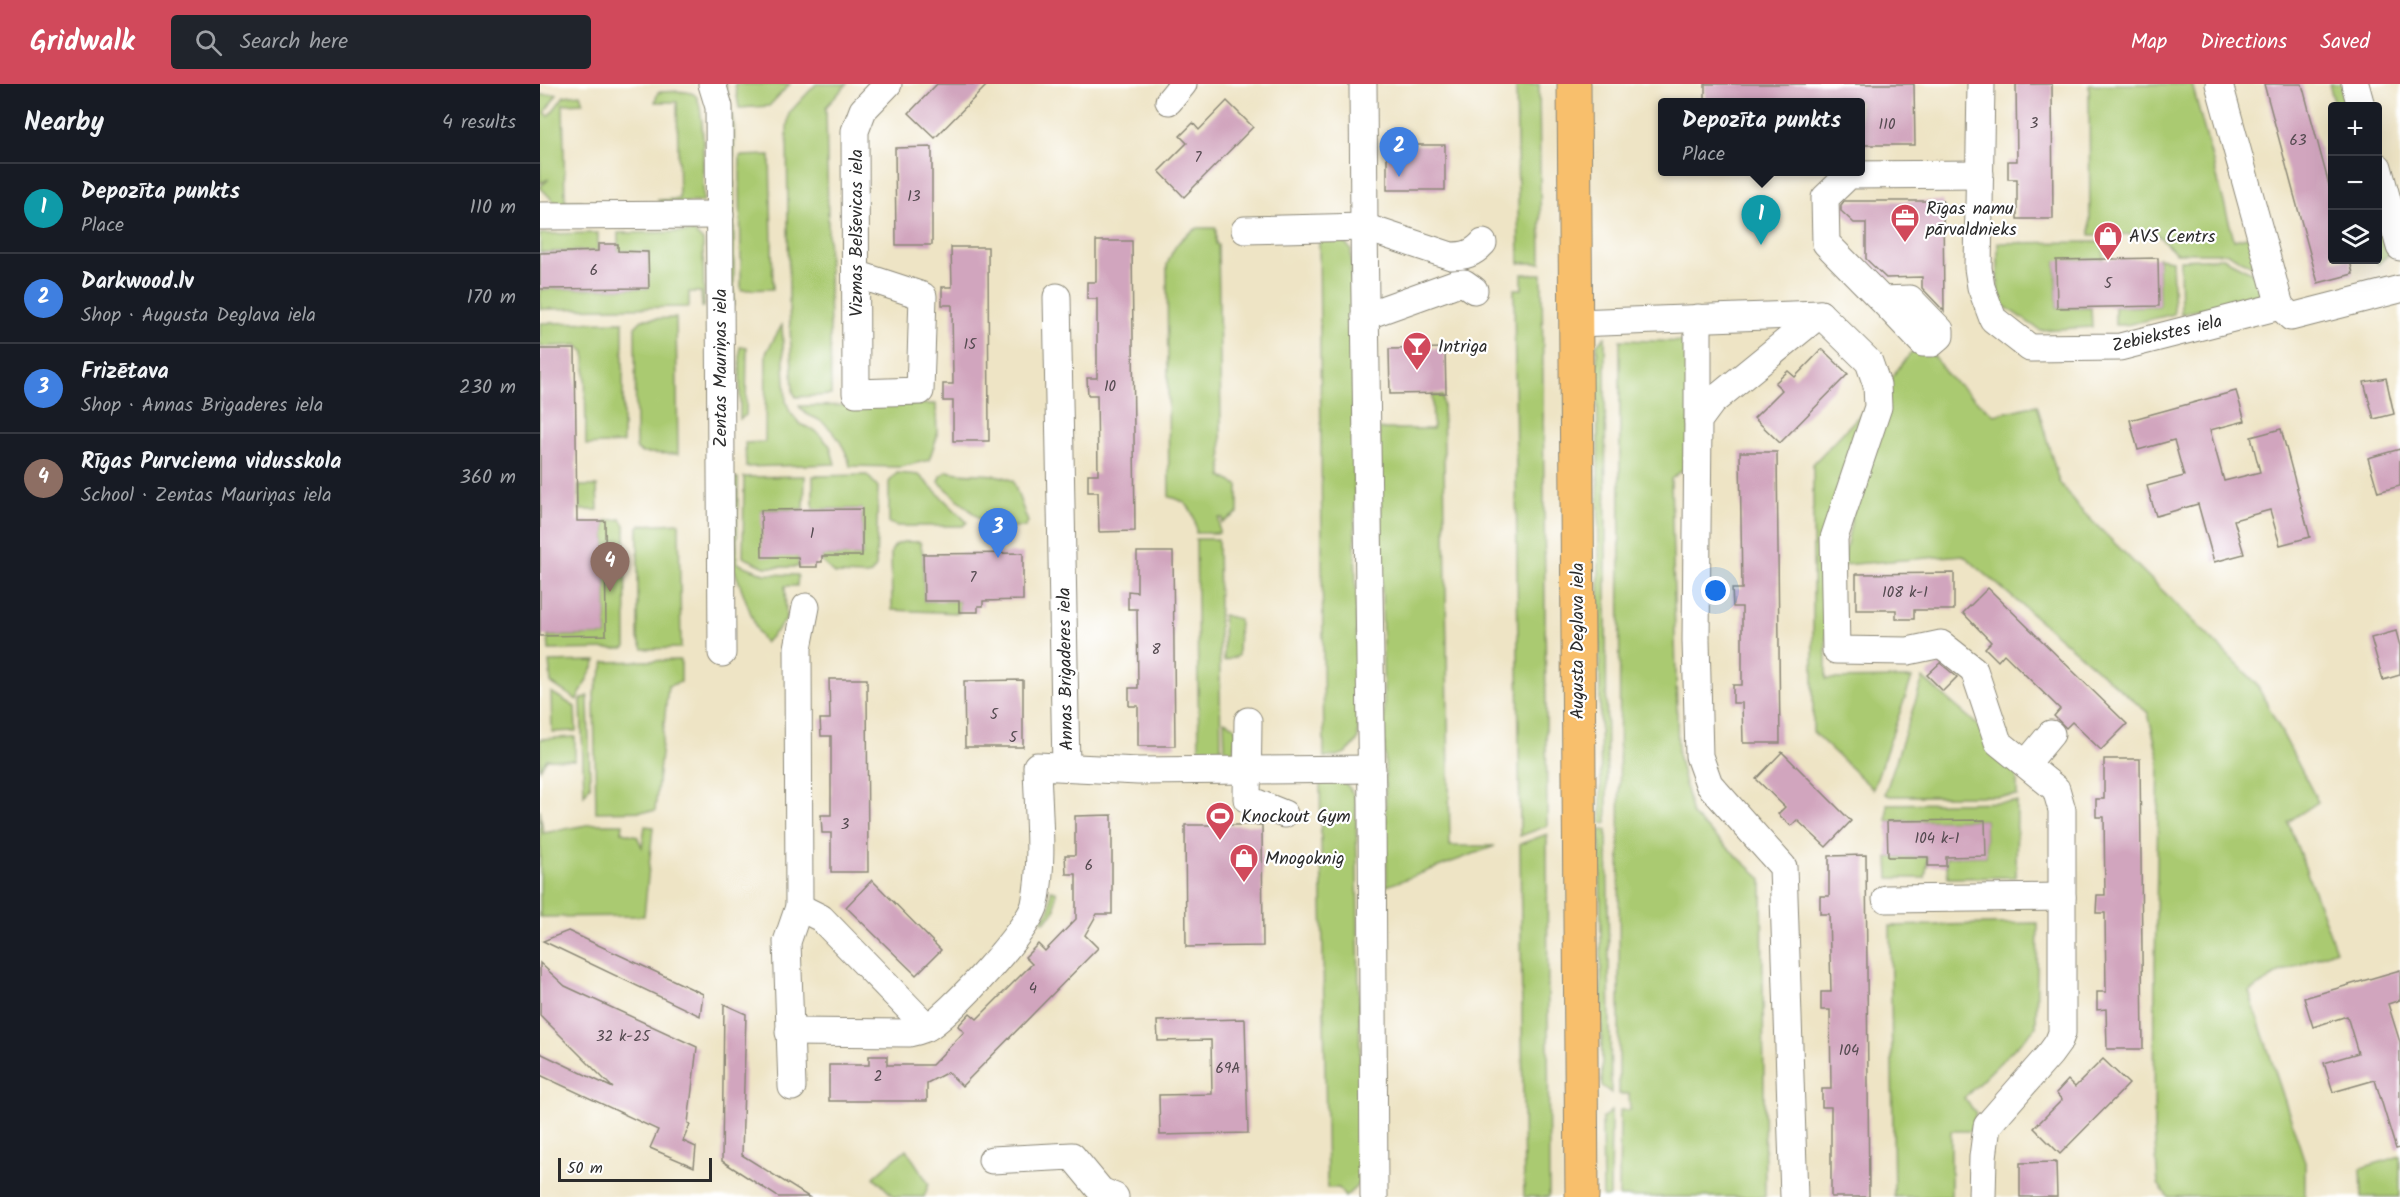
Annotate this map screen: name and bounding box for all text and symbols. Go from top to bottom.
search box [171,15,591,69]
text: Gridwalk [30,20,135,65]
text: Search here [240,25,348,60]
icon: search [192,26,225,59]
text: Map [2131,26,2167,59]
text: Directions [2200,26,2287,59]
text: Saved [2320,26,2370,59]
popup [1658,98,1865,176]
text: Nearby [24,102,104,144]
map controls [2328,102,2382,264]
button: + [2328,102,2382,156]
text: Depozīta punkts [1682,104,1841,139]
text: 4 results [442,107,516,139]
house number: 3 [2030,112,2039,136]
house number: 110 [1879,113,1896,137]
pin: 2 [1380,128,1418,177]
house number: 63 [2290,129,2307,153]
text: Place [1682,139,1725,171]
house number: 7 [1195,146,1203,170]
street label: Vizmas Belševicas iela [843,149,872,317]
button: − [2328,156,2382,210]
text: Depozīta punkts [81,175,240,210]
house number: 13 [907,185,921,209]
text: 1 [40,192,47,224]
text: 110 m [470,192,516,224]
place label: Rīgas namu pārvaldnieks [1925,195,2017,245]
pin: 1 [1742,196,1780,245]
office icon: Rīgas namu pārvaldnieks [1889,202,1921,244]
text: Place [81,210,124,242]
button: layers [2328,210,2382,264]
shop icon: AVS Centrs [2092,220,2124,262]
place label: AVS Centrs [2129,223,2216,252]
house number: 6 [590,259,598,283]
text: Darkwood.lv [81,265,194,300]
house number: 5 [2104,272,2113,296]
text: 2 [38,282,49,314]
text: 170 m [467,282,516,314]
street label: Zentas Mauriņas iela [707,289,736,447]
text: Shop · Augusta Deglava iela [81,300,316,332]
street label: Zebiekstes iela [2109,308,2225,361]
bar icon: Intriga [1401,330,1433,372]
house number: 15 [964,333,977,357]
place label: Intriga [1438,333,1487,362]
text: Frizētava [81,355,169,390]
text: 3 [38,372,49,404]
text: 230 m [459,372,516,404]
house number: 10 [1104,375,1117,399]
text: Shop · Annas Brigaderes iela [81,390,323,422]
text: Rīgas Purvciema vidusskola [81,445,341,480]
text: 4 [38,462,49,494]
text: 360 m [460,462,516,494]
text: School · Zentas Mauriņas iela [81,480,332,512]
pin: 3 [978,508,1018,558]
house number: 1 [810,522,815,546]
pin: 4 [590,542,630,592]
street label: Augusta Deglava iela [1564,563,1593,719]
house number: 7 [970,566,978,590]
your location [1701,576,1730,605]
house number: 108 k-1 [1882,581,1928,605]
street label: Annas Brigaderes iela [1051,587,1082,751]
house number: 8 [1151,638,1161,662]
house number: 5 [990,703,999,727]
house number: 5 [1009,726,1018,750]
sports icon: Knockout Gym [1204,800,1236,842]
place label: Knockout Gym [1241,803,1351,832]
house number: 3 [841,813,850,837]
house number: 104 k-1 [1914,827,1960,851]
shop icon: Mnogoknig [1228,842,1260,884]
place label: Mnogoknig [1265,845,1345,874]
house number: 6 [1085,854,1093,878]
house number: 4 [1029,977,1037,1001]
house number: 32 k-25 [596,1025,651,1049]
house number: 104 [1839,1039,1859,1063]
house number: 69A [1216,1057,1240,1081]
house number: 2 [874,1065,882,1089]
scale bar [558,1155,712,1182]
text: 50 m [567,1156,603,1181]

